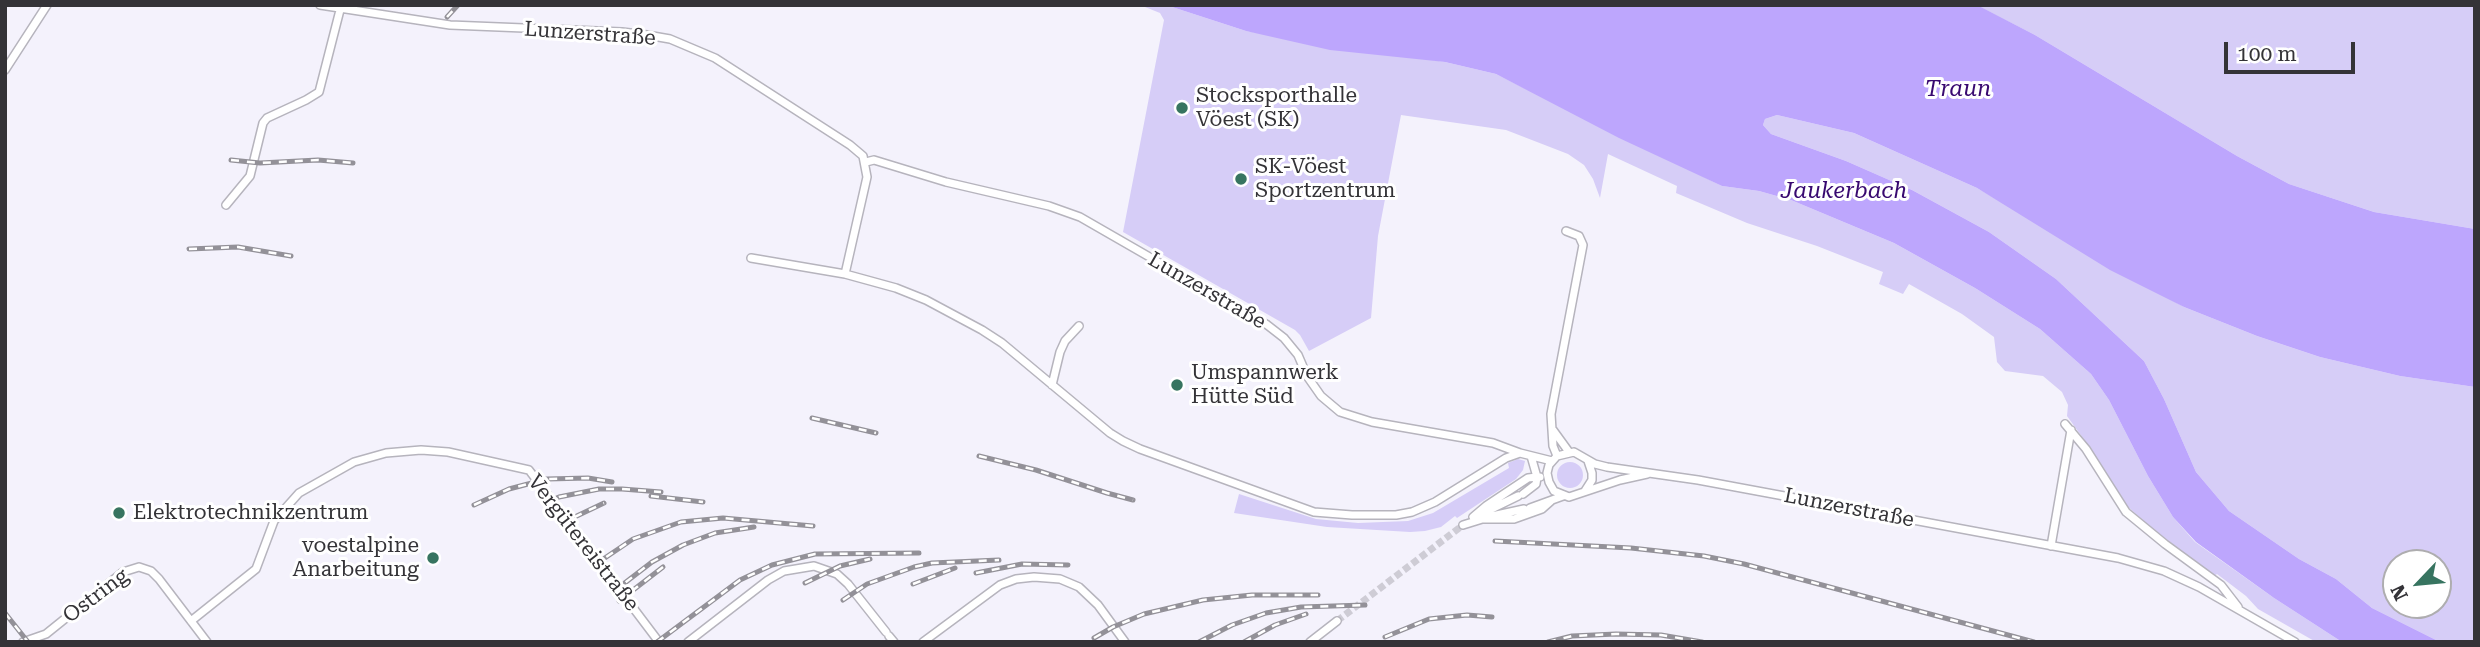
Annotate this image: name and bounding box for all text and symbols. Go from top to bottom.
street label: Lunzerstraße [523,17,657,51]
scale bar [2228,28,2359,72]
text: 100 m [2237,42,2297,66]
water label: Traun [1925,75,1991,103]
place label: Stocksporthalle Vöest (SK) [1196,83,1357,133]
marker: Stocksporthalle Vöest (SK) [1174,100,1190,116]
place label: SK-Vöest Sportzentrum [1255,154,1395,204]
marker: SK-Vöest Sportzentrum [1233,171,1249,187]
water label: Jaukerbach [1781,177,1907,205]
street label: Lunzerstraße [1144,247,1270,335]
place label: Umspannwerk Hütte Süd [1191,360,1339,410]
marker: Umspannwerk Hütte Süd [1169,377,1185,393]
street label: Vergütereistraße [522,470,644,616]
street label: Lunzerstraße [1782,483,1916,533]
place label: Elektrotechnikzentrum [133,500,368,526]
marker: Elektrotechnikzentrum [111,505,127,521]
place label: voestalpine Anarbeitung [293,533,419,583]
north arrow [2382,549,2452,619]
marker: voestalpine Anarbeitung [425,550,441,566]
street label: Ostring [58,563,134,629]
text: N [2386,581,2413,604]

